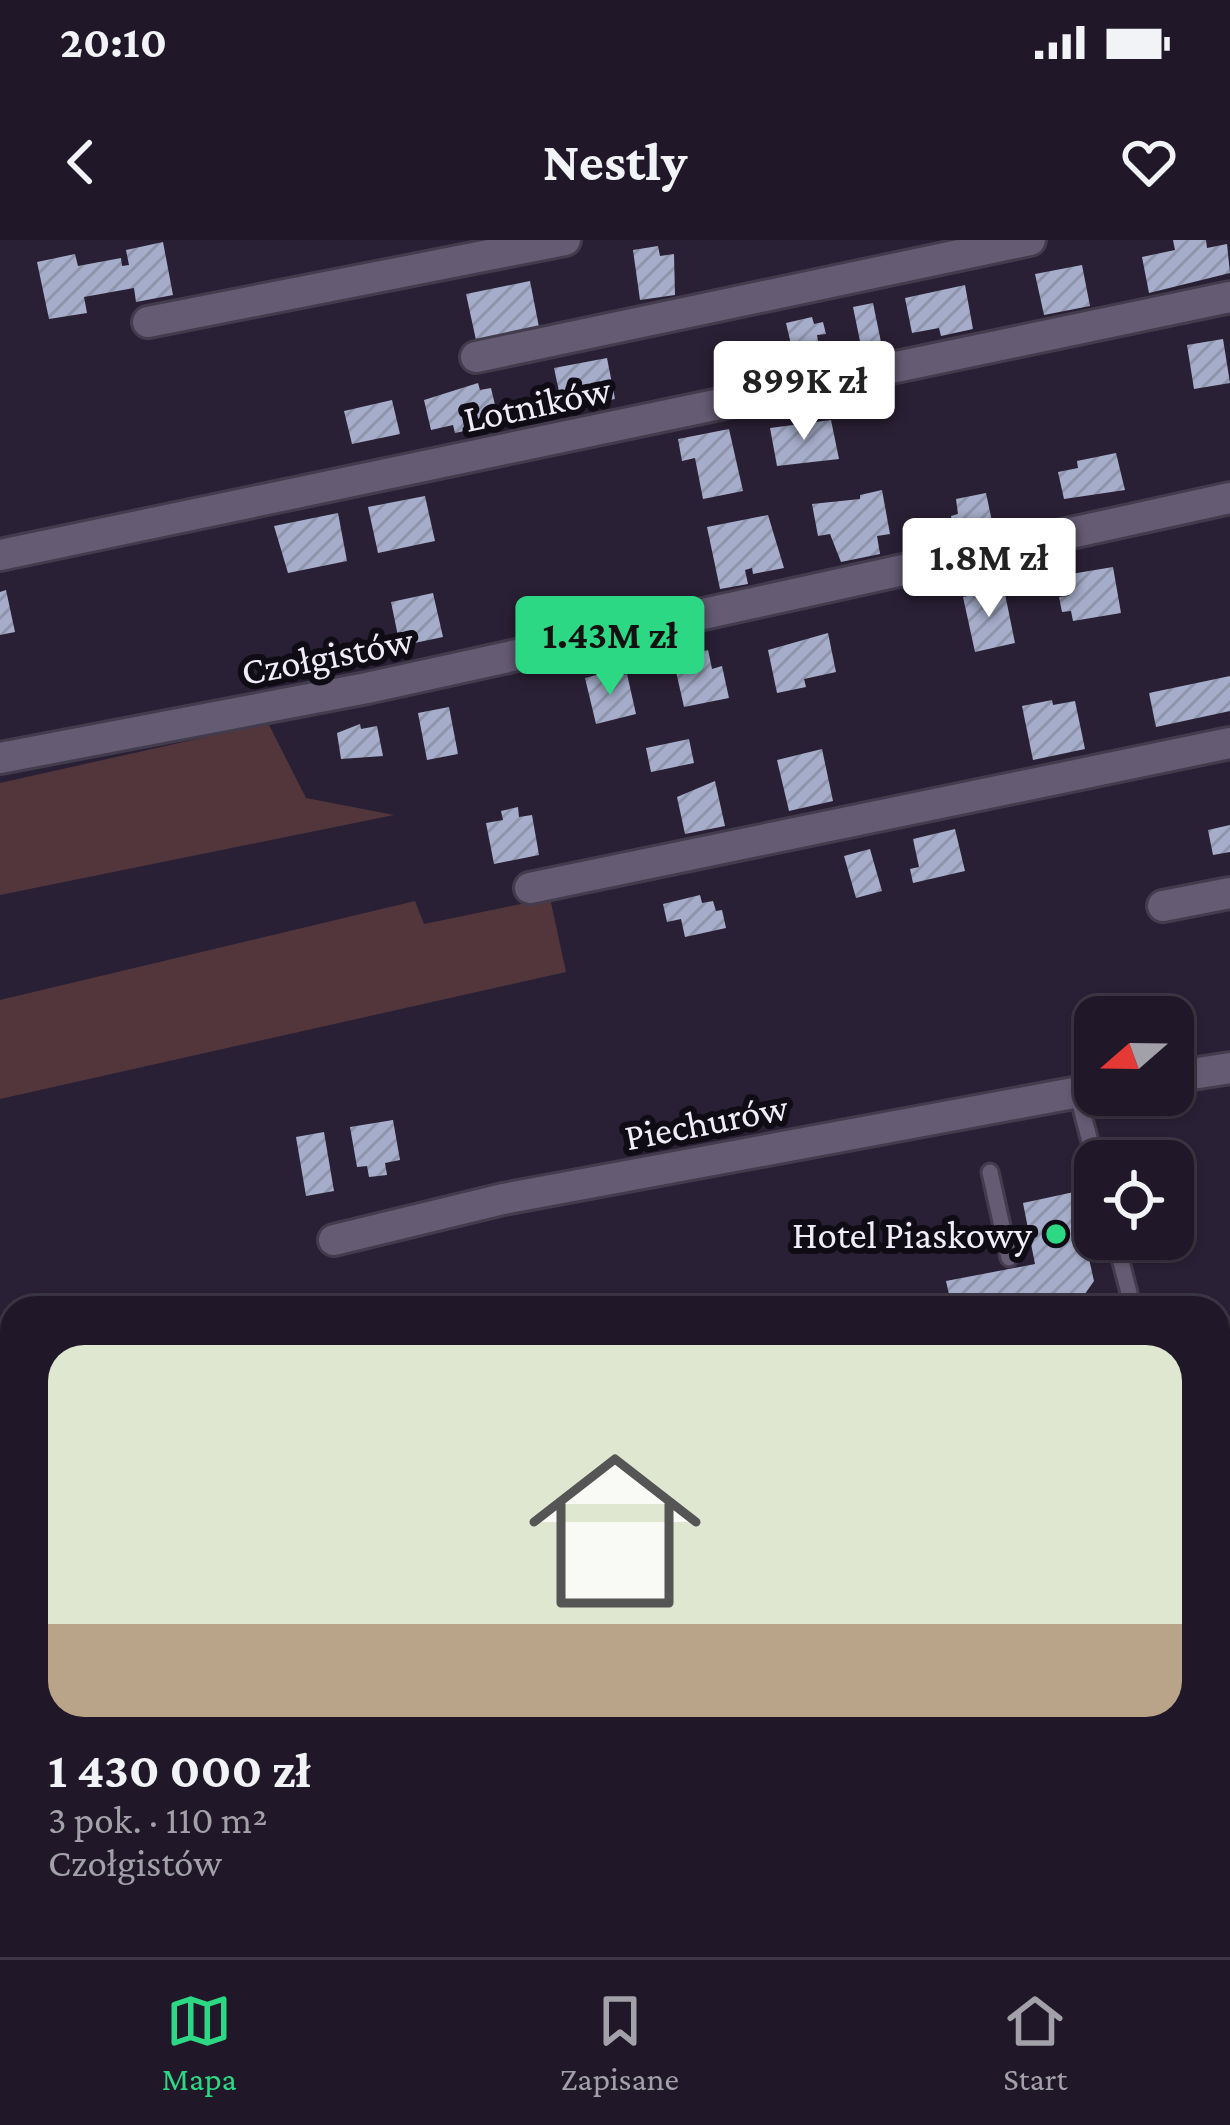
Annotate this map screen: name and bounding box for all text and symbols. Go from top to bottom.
text: 20:10 [60,17,167,67]
icon: back [48,129,114,195]
icon: heart [1116,129,1182,195]
text: Nestly [543,132,687,192]
pin: 899K zł [693,341,915,443]
text: 899K zł [741,358,867,401]
street label: Lotników [460,367,615,440]
pin: 1.8M zł [878,518,1100,620]
text: 1.8M zł [930,535,1048,578]
pin: 1.43M zł [486,596,734,698]
text: 1.43M zł [542,613,678,656]
street label: Czołgistów [238,618,417,694]
north arrow [1074,996,1194,1116]
map controls [1074,996,1194,1260]
street label: Piechurów [621,1085,792,1158]
button: locate [1074,1140,1194,1260]
place label: Hotel Piaskowy [792,1213,1033,1257]
marker: Hotel Piaskowy [1043,1221,1069,1247]
icon: home [507,1423,723,1639]
text: 1 430 000 zł [48,1741,311,1798]
text: 3 pok. · 110 m² [48,1798,267,1841]
text: Czołgistów [48,1841,222,1884]
tab: Mapa [162,1988,237,2097]
tab: Zapisane [560,1988,679,2097]
tab: Start [1002,1988,1068,2097]

